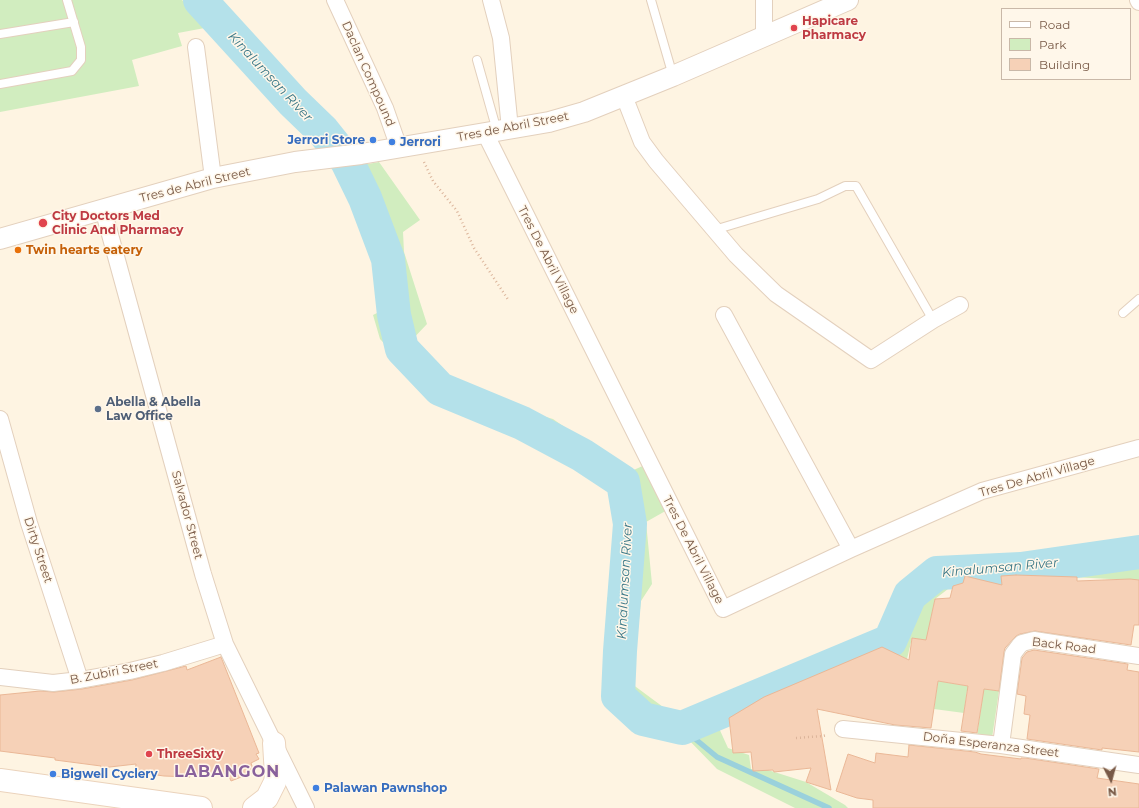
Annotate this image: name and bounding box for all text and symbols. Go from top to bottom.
legend [1001,8,1131,80]
place label: Hapicare Pharmacy [802,14,866,42]
text: Road [1039,17,1070,32]
street label: Daclan Compound [338,19,398,129]
marker: Hapicare Pharmacy [789,23,799,33]
water label: Kinalumsan River [225,29,315,125]
text: Park [1039,37,1066,52]
text: Building [1039,57,1090,72]
street label: Tres de Abril Street [456,109,570,145]
place label: Jerrori Store [288,133,365,147]
marker: Jerrori Store [368,135,378,145]
place label: Jerrori [400,135,441,149]
marker: Jerrori [387,137,397,147]
street label: Tres de Abril Street [138,164,252,206]
street label: Tres De Abril Village [514,204,582,316]
place label: City Doctors Med Clinic And Pharmacy [52,209,183,237]
marker: City Doctors Med Clinic And Pharmacy [37,217,49,229]
place label: Twin hearts eatery [26,243,143,257]
marker: Twin hearts eatery [13,245,23,255]
place label: Abella & Abella Law Office [106,395,201,423]
marker: Abella & Abella Law Office [93,404,103,414]
street label: Tres De Abril Village [978,454,1096,500]
street label: Salvador Street [168,469,206,561]
street label: Tres De Abril Village [659,494,727,606]
street label: Dirty Street [21,515,55,585]
water label: Kinalumsan River [614,522,636,640]
water label: Kinalumsan River [941,555,1059,581]
street label: Back Road [1031,635,1097,657]
street label: B. Zubiri Street [69,656,159,688]
street label: Doña Esperanza Street [922,729,1060,761]
place label: ThreeSixty [157,747,223,761]
marker: ThreeSixty [144,749,154,759]
north arrow [1091,760,1131,800]
district label: LABANGON [174,762,280,782]
place label: Bigwell Cyclery [61,767,158,781]
marker: Bigwell Cyclery [48,769,58,779]
place label: Palawan Pawnshop [324,781,447,795]
marker: Palawan Pawnshop [311,783,321,793]
text: N [1107,785,1117,799]

